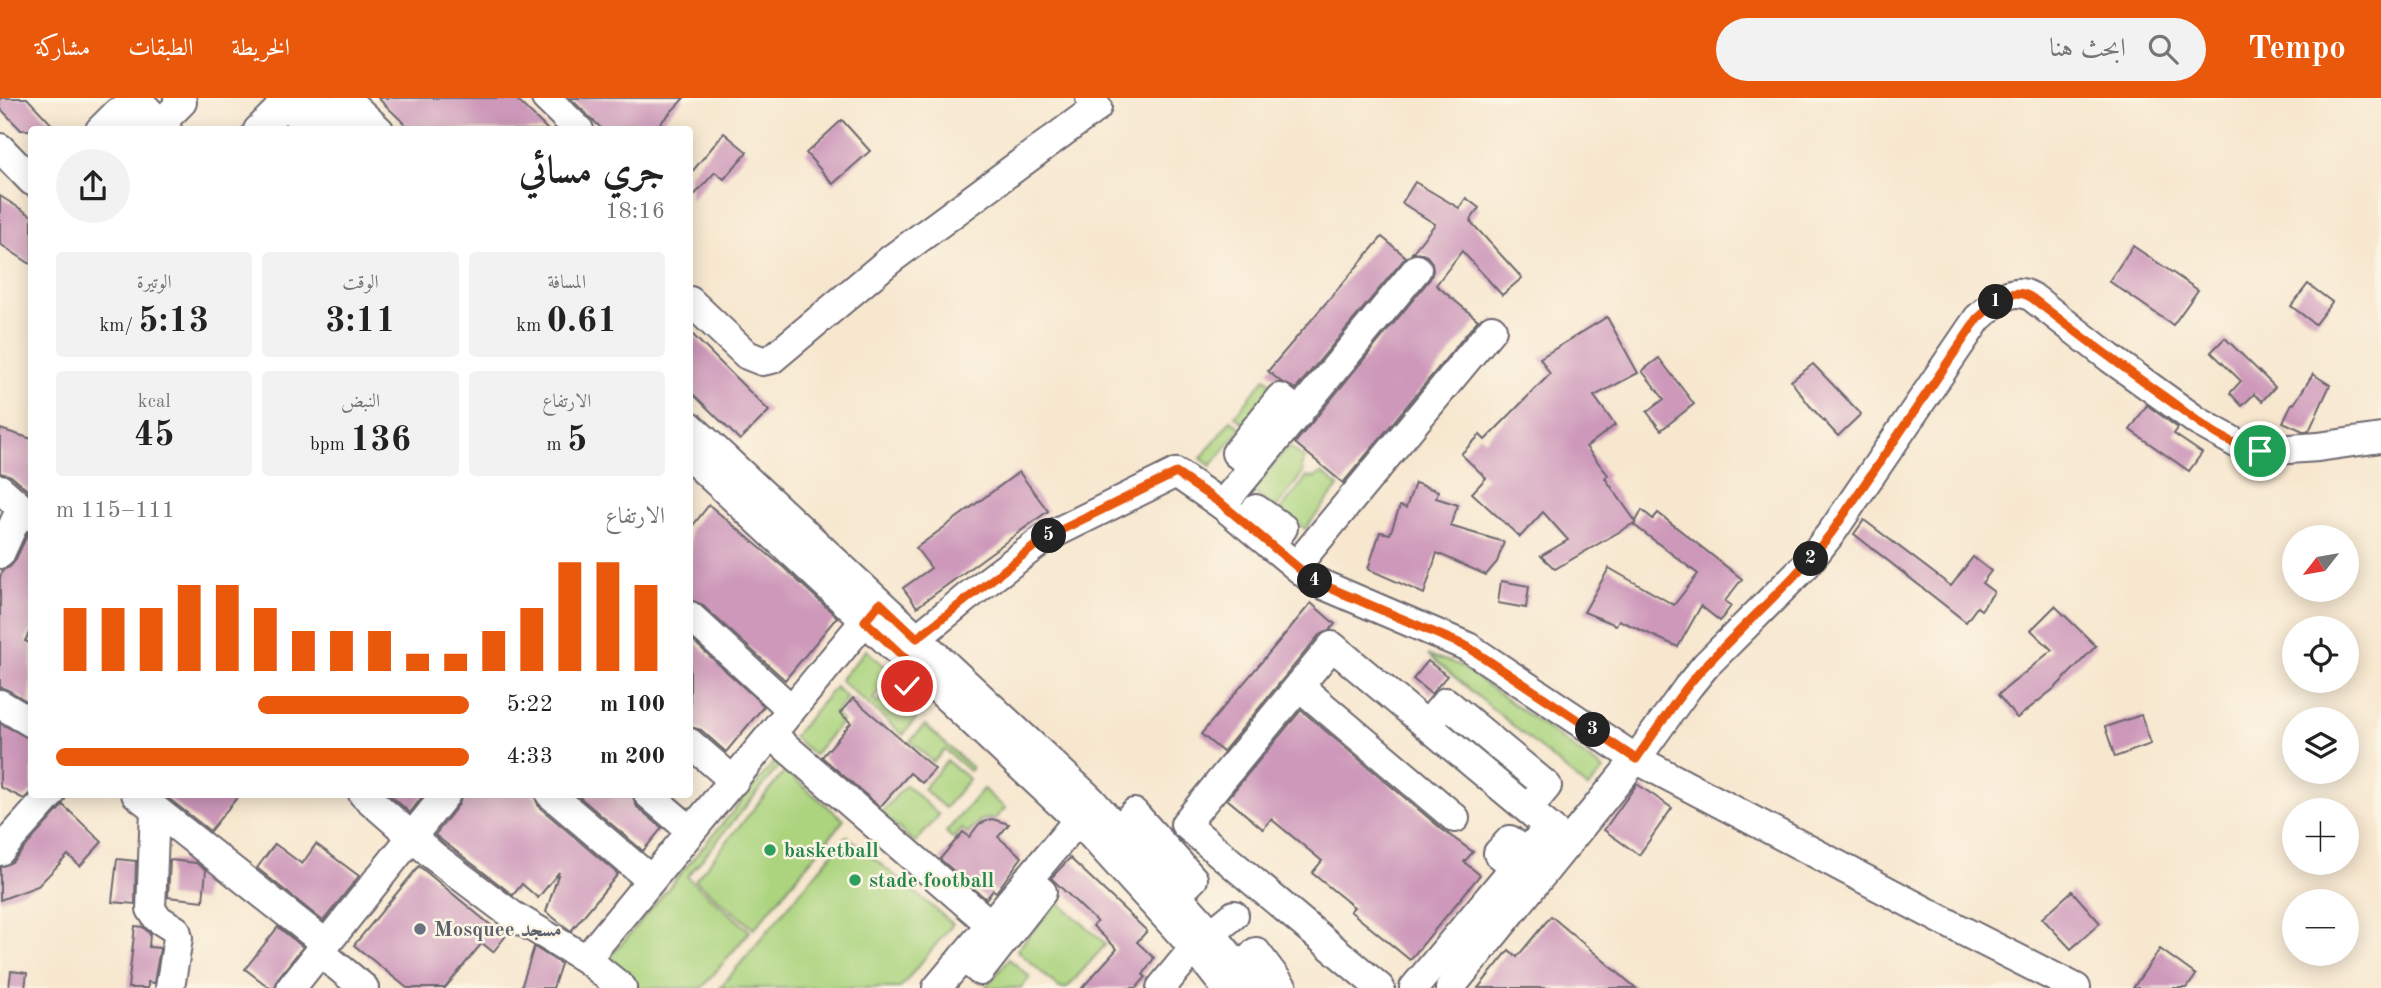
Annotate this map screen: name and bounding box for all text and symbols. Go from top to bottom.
search box [1716,18,2206,81]
icon: search [2144,30,2182,68]
text: Tempo [2248,33,2346,66]
text: ابحث هنا [2049,36,2126,62]
text: مشاركة [35,37,90,61]
text: الطبقات [128,37,194,61]
text: الخريطة [232,37,290,61]
button: share [56,149,130,223]
text: جري مسائي [519,153,665,191]
text: 18:16 [605,200,665,223]
text: الوتيرة [137,274,172,293]
text: الوقت [342,274,379,293]
text: المسافة [547,274,586,293]
pin: 1 [1979,284,2014,320]
text: 1 [1990,292,2001,311]
text: 5:13 [138,304,209,339]
text: 3:11 [325,304,396,339]
text: 0.61 [547,304,617,339]
text: /km [99,317,138,336]
text: km [516,317,547,336]
text: kcal [138,393,171,412]
text: النبض [341,393,380,412]
text: الارتفاع [542,393,591,412]
text: 45 [134,418,174,453]
pin [2230,421,2290,481]
text: 136 [350,423,411,458]
text: 5 [567,423,587,458]
icon: arrive [2241,432,2279,470]
text: bpm [310,436,350,455]
text: m [546,436,567,455]
text: 111–115 m [56,499,175,522]
text: الارتفاع [605,505,665,528]
pin: 5 [1032,518,1066,554]
north arrow [2282,525,2359,602]
map controls [2282,525,2359,966]
text: 5 [1043,526,1054,545]
pin: 2 [1794,542,1828,576]
text: 2 [1805,549,1816,568]
pin: 4 [1298,564,1332,598]
text: 4 [1309,571,1320,590]
button: locate [2282,616,2359,693]
pin [877,656,937,716]
icon: check [888,667,926,705]
text: 5:22 [507,693,553,716]
text: 100 m [600,693,665,716]
button: layers [2282,707,2359,784]
pin: 3 [1576,712,1610,748]
text: 3 [1587,720,1598,739]
text: 4:33 [507,745,553,768]
text: 200 m [600,745,665,768]
button: + [2282,798,2359,875]
place label: basketball [784,841,879,862]
marker: basketball [762,842,778,858]
place label: stade football [869,871,994,892]
marker: stade football [847,872,863,888]
button: − [2282,889,2359,966]
place label: Mosquee مسجد [434,920,562,941]
marker: Mosquee مسجد [412,921,428,937]

